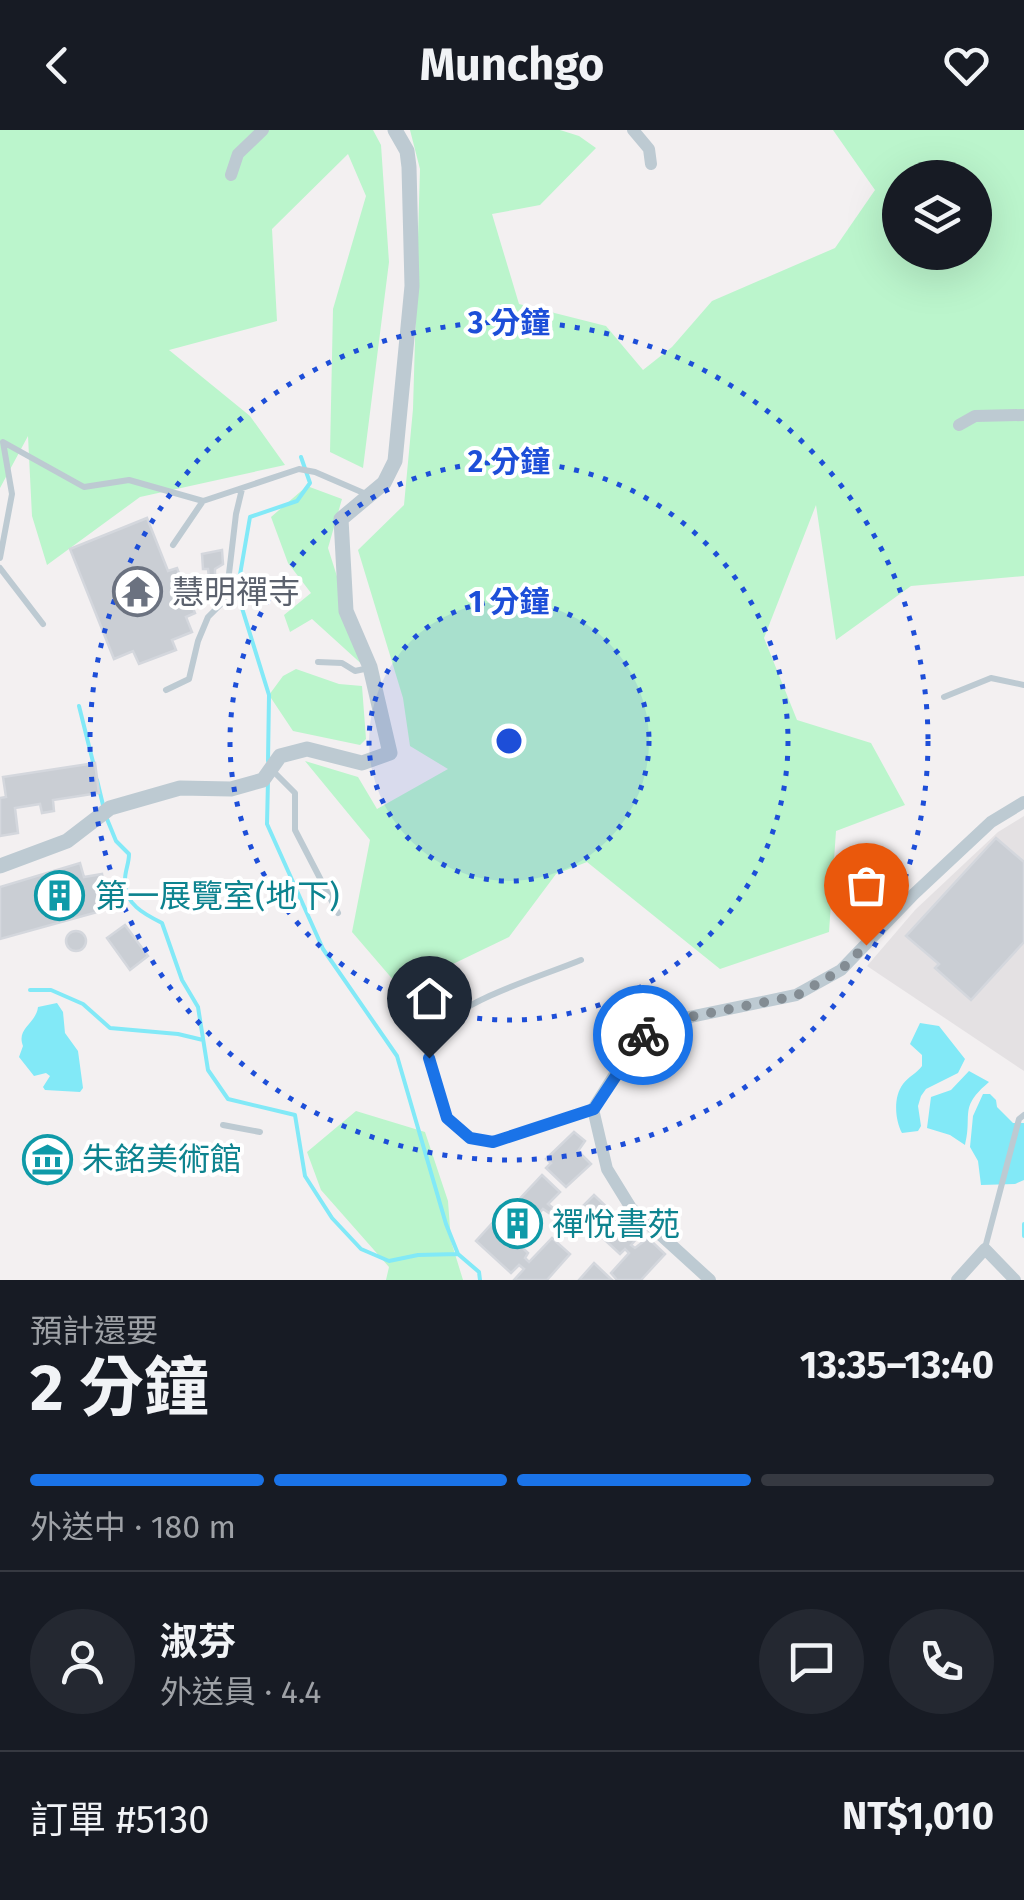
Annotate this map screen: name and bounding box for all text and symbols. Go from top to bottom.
icon: back [30,38,85,93]
text: Munchgo [420,38,604,92]
icon: heart [939,38,994,93]
map controls [882,160,992,270]
button: layers [882,160,992,270]
text: 3 分鐘 [467,305,550,341]
text: 2 分鐘 [468,444,550,480]
temple icon: 慧明禪寺 [111,566,163,618]
place label: 慧明禪寺 [172,573,300,611]
text: 1 分鐘 [468,584,550,620]
centre of rings [491,723,527,759]
pin [824,843,909,946]
icon: bag [839,858,894,913]
building icon: 第一展覽室(地下) [34,870,86,922]
place label: 第一展覽室(地下) [95,877,340,915]
pin [387,956,472,1059]
icon: home [402,971,457,1026]
courier [593,985,693,1085]
icon: bike [616,1008,671,1063]
museum icon: 朱銘美術館 [21,1133,73,1185]
place label: 朱銘美術館 [82,1140,242,1178]
building icon: 禪悅書苑 [491,1198,543,1250]
place label: 禪悅書苑 [552,1205,680,1243]
text: 預計還要 [30,1312,158,1350]
text: 13:35–13:40 [800,1342,994,1388]
text: 2 分鐘 [30,1349,209,1427]
text: 外送中 · 180 m [30,1508,236,1546]
button: person [30,1609,135,1714]
button: chat [759,1609,864,1714]
button: phone [889,1609,994,1714]
text: 淑芬 [160,1619,236,1665]
text: 外送員 · 4.4 [160,1673,321,1711]
text: NT$1,010 [842,1793,994,1839]
text: 訂單 #5130 [30,1797,209,1843]

